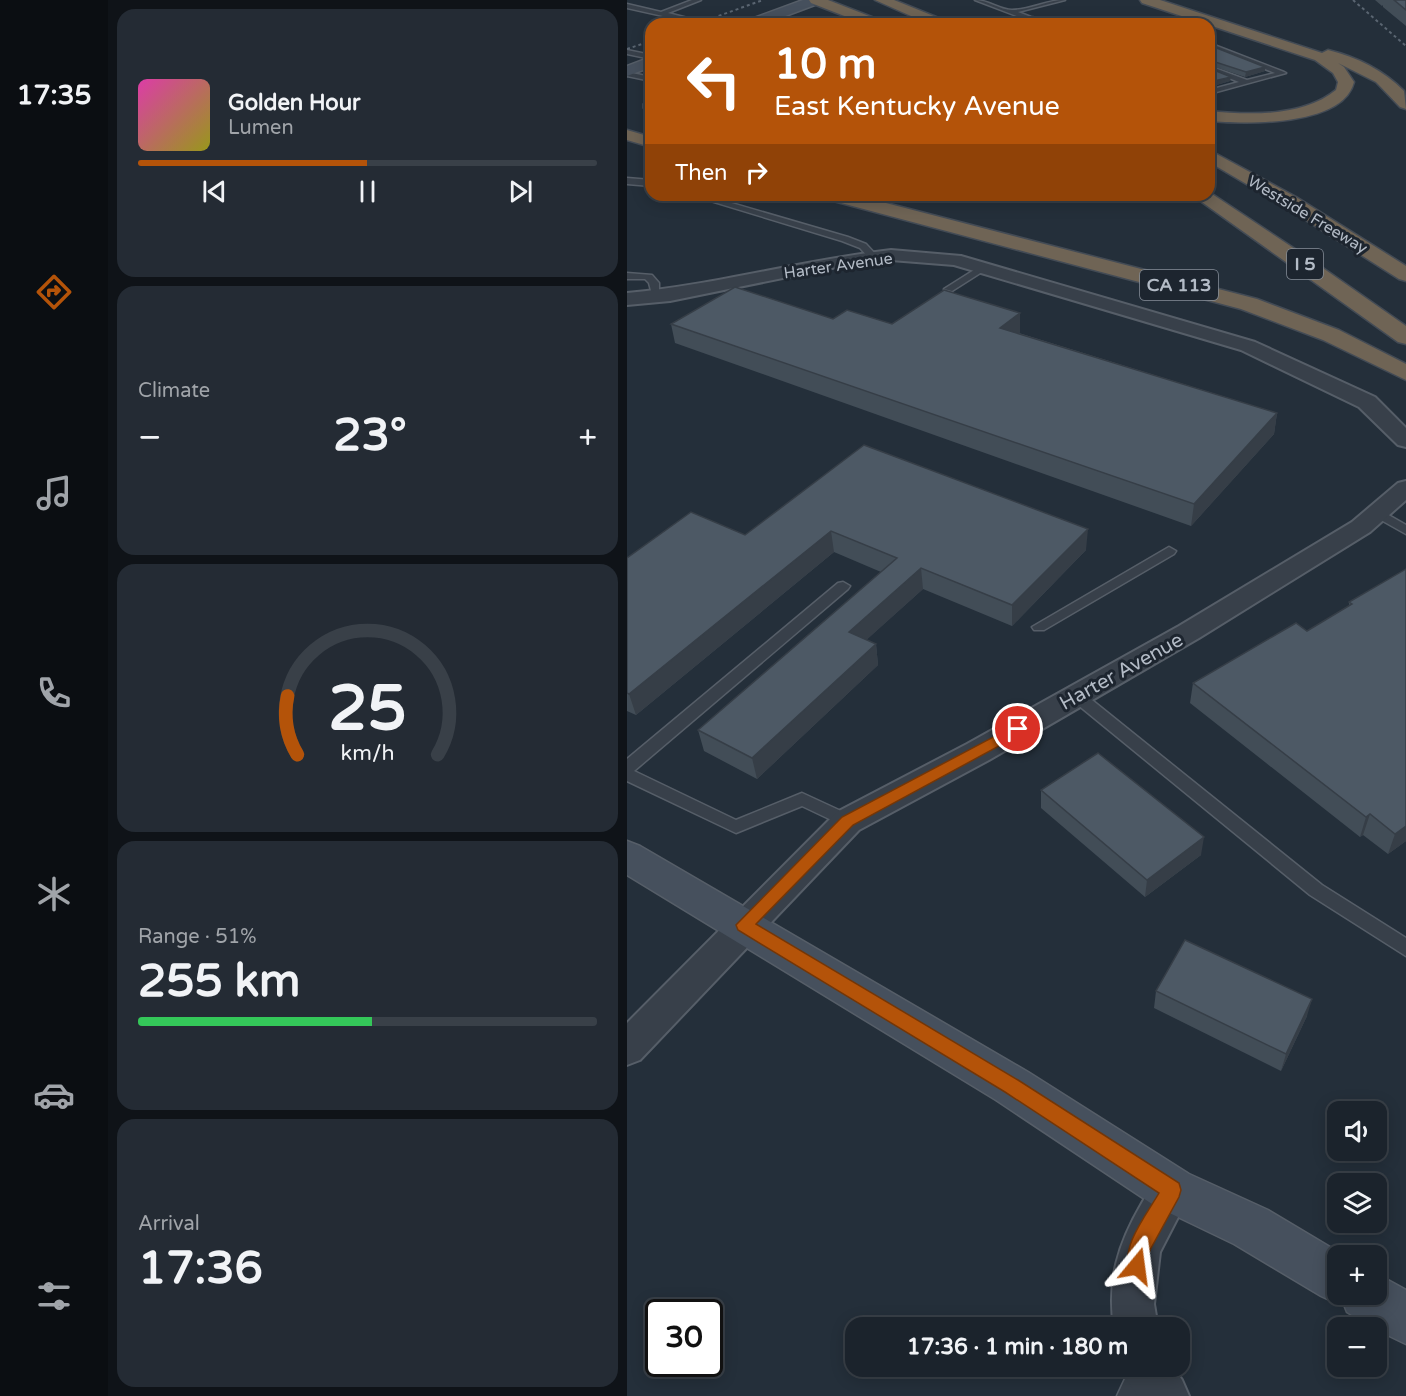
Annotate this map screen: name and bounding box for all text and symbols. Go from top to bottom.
text: 10 m [774,39,876,90]
icon: left [675,42,753,120]
text: 17:35 [17,79,91,112]
text: Golden Hour [228,90,360,116]
text: East Kentucky Avenue [774,90,1060,123]
text: Lumen [228,116,294,140]
icon: right [740,156,773,189]
text: Then [675,160,728,186]
street label: Westside Freeway [1244,171,1371,259]
icon: previous [198,175,231,208]
icon: pause [351,175,384,208]
icon: next [504,175,537,208]
street label: Harter Avenue [782,248,894,284]
road number: I 5 [1287,249,1323,279]
road number: CA 113 [1140,270,1218,300]
icon: directions [33,271,75,313]
text: Climate [138,379,210,403]
text: 23° [333,409,407,463]
text: − [138,418,162,457]
text: + [578,418,597,457]
icon: music [33,472,75,514]
street label: Harter Avenue [1056,628,1187,716]
icon: phone [33,672,75,714]
text: 25 [328,672,407,747]
pin [992,703,1043,754]
icon: arrive [1001,712,1034,745]
text: km/h [341,740,394,766]
icon: climate [33,873,75,915]
text: Range · 51% [138,925,257,949]
text: 255 km [138,955,300,1009]
icon: car [33,1074,75,1116]
map controls [1327,1101,1387,1377]
button: sound [1327,1101,1387,1161]
button: layers [1327,1173,1387,1233]
text: Arrival [138,1212,200,1236]
position arrow [1105,1234,1169,1298]
text: 17:36 [138,1242,263,1296]
button: + [1327,1245,1387,1305]
icon: filters [33,1275,75,1317]
speed limit sign: 30 [645,1299,723,1377]
button: − [1327,1317,1387,1377]
text: 17:36 · 1 min · 180 m [907,1334,1128,1360]

